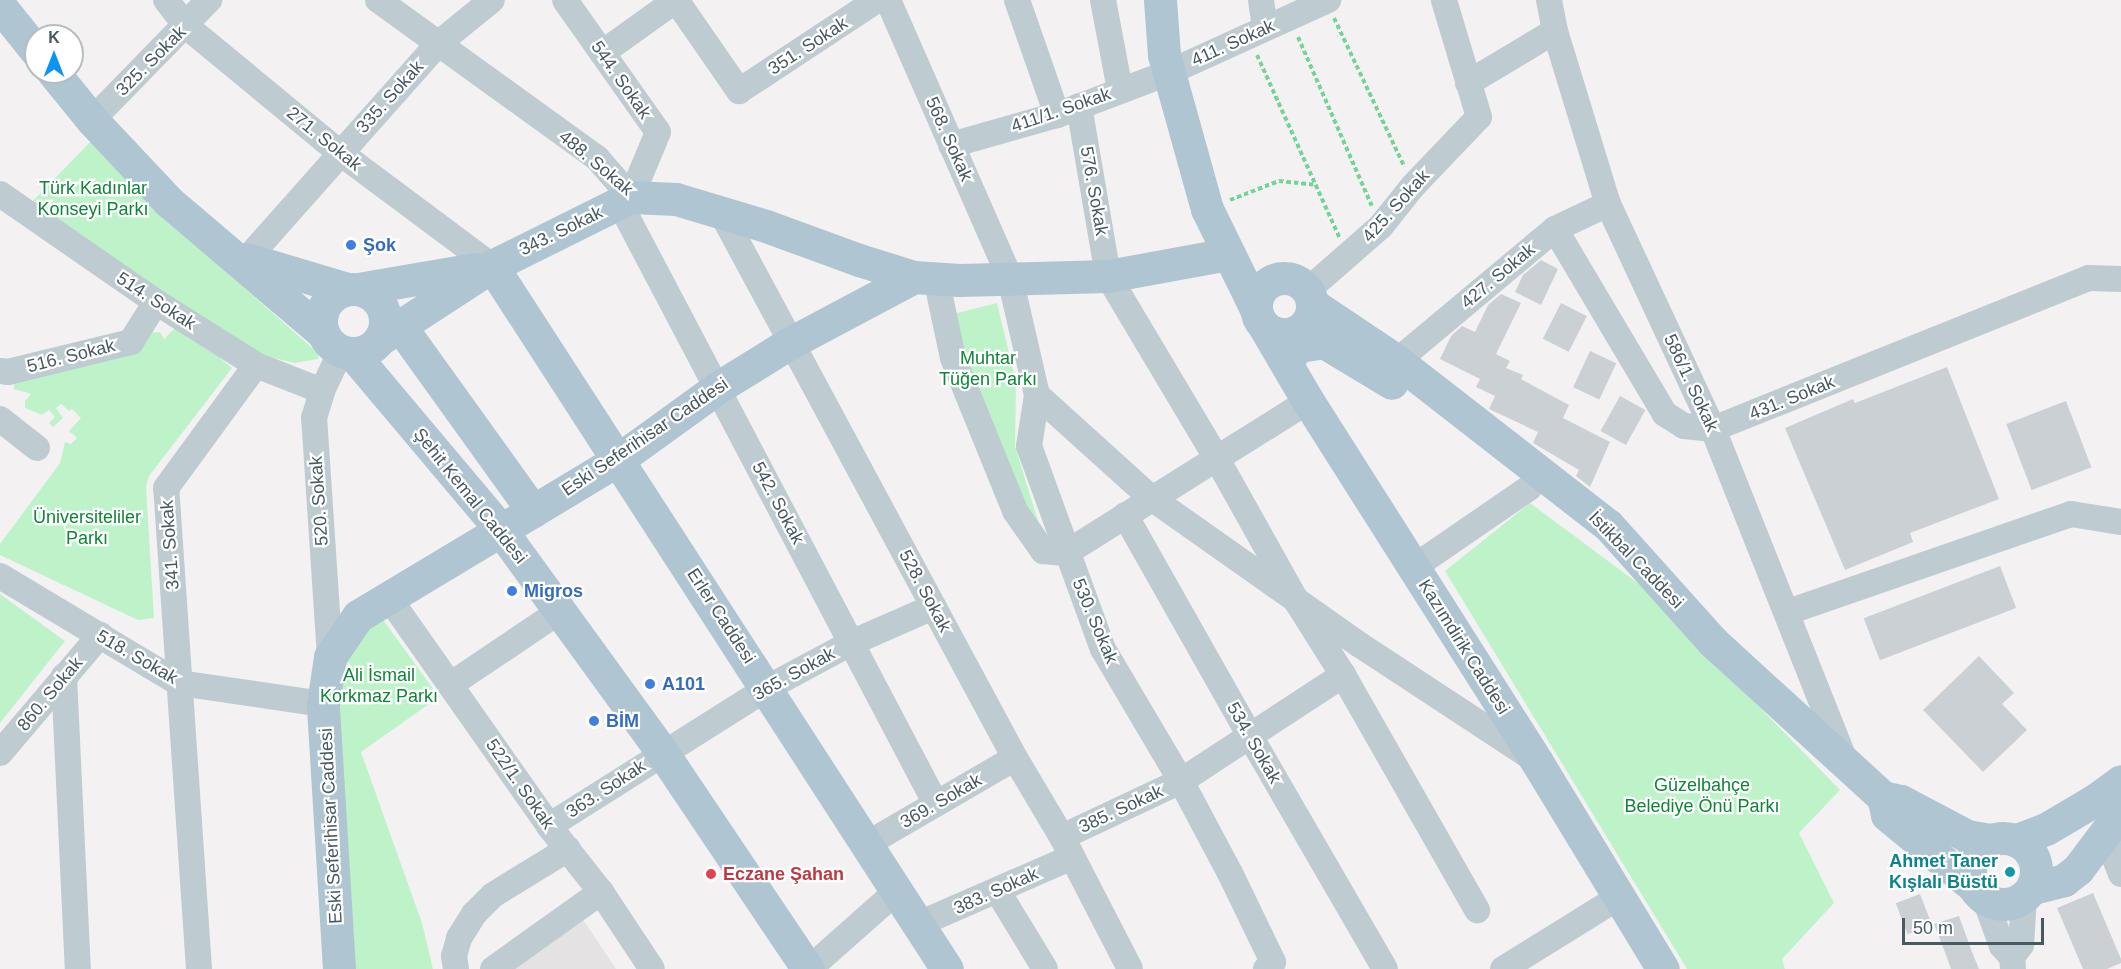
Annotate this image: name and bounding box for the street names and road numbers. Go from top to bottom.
street label: 351. Sokak [764,12,852,80]
street label: 411. Sokak [1188,15,1278,71]
street label: 325. Sokak [112,22,190,100]
street label: 544. Sokak [586,37,656,123]
street label: 335. Sokak [352,56,428,138]
street label: 411/1. Sokak [1008,83,1114,137]
street label: 568. Sokak [921,93,977,185]
street label: 271. Sokak [282,102,366,176]
street label: 488. Sokak [555,126,637,200]
street label: 576. Sokak [1076,145,1112,237]
street label: 425. Sokak [1358,165,1434,247]
street label: 343. Sokak [516,202,606,260]
street label: 427. Sokak [1457,239,1539,313]
street label: 514. Sokak [112,267,200,335]
street label: 586/1. Sokak [1659,331,1723,435]
street label: 516. Sokak [25,335,117,377]
street label: 431. Sokak [1746,371,1838,425]
street label: Eski Seferihisar Caddesi [558,373,732,501]
street label: Şehit Kemal Caddesi [409,424,531,568]
street label: 520. Sokak [305,455,333,547]
street label: 542. Sokak [747,458,809,548]
street label: 341. Sokak [156,499,184,591]
street label: İstikbal Caddesi [1584,507,1688,613]
street label: 528. Sokak [894,546,956,636]
street label: Erler Caddesi [682,564,760,668]
street label: 530. Sokak [1067,575,1123,667]
street label: Kazımdirik Caddesi [1414,576,1514,718]
street label: 518. Sokak [93,625,181,689]
street label: 365. Sokak [749,643,839,705]
street label: 860. Sokak [13,653,87,735]
street label: 534. Sokak [1222,699,1286,787]
street label: Eski Seferihisar Caddesi [315,728,347,924]
street label: 522/1. Sokak [481,735,559,833]
street label: 363. Sokak [562,755,650,823]
street label: 369. Sokak [897,769,985,833]
street label: 385. Sokak [1076,780,1166,838]
street label: 383. Sokak [950,863,1042,919]

